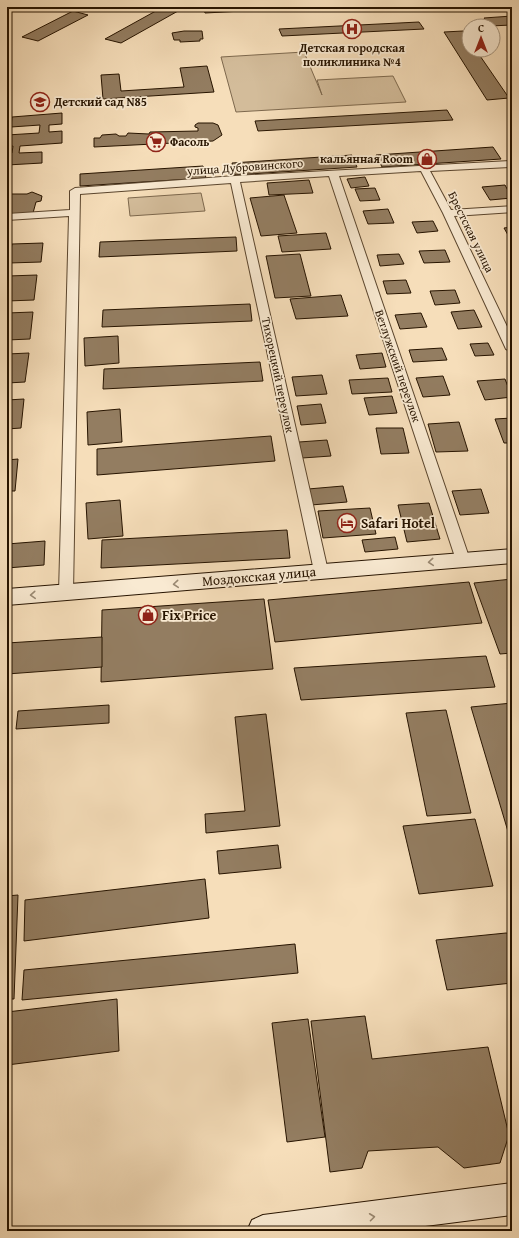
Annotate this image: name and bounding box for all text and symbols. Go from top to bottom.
hospital icon: Детская городская поликлиника №4 [341,18,363,40]
north arrow [461,18,501,58]
text: С [478,20,484,36]
place label: Детская городская поликлиника №4 [298,39,405,70]
school or university icon: Детский сад N85 [29,91,51,113]
place label: Детский сад N85 [53,93,147,110]
supermarket icon: Фасоль [145,131,167,153]
place label: Фасоль [170,133,209,150]
shop icon: кальянная Room [416,148,438,170]
place label: кальянная Room [320,150,414,167]
street label: улица Дубровинского [185,154,304,179]
street label: Брестская улица [444,188,499,276]
street label: Ветлужский переулок [371,307,426,425]
street label: Тихорецкий переулок [258,315,299,435]
hotel icon: Safari Hotel [336,512,358,534]
place label: Safari Hotel [361,513,436,533]
one-way arrow [428,558,434,567]
street label: Моздокская улица [201,561,317,591]
one-way arrow [173,579,179,588]
one-way arrow [30,591,36,600]
shop icon: Fix Price [137,604,159,626]
place label: Fix Price [162,605,216,625]
one-way arrow [369,1213,375,1222]

